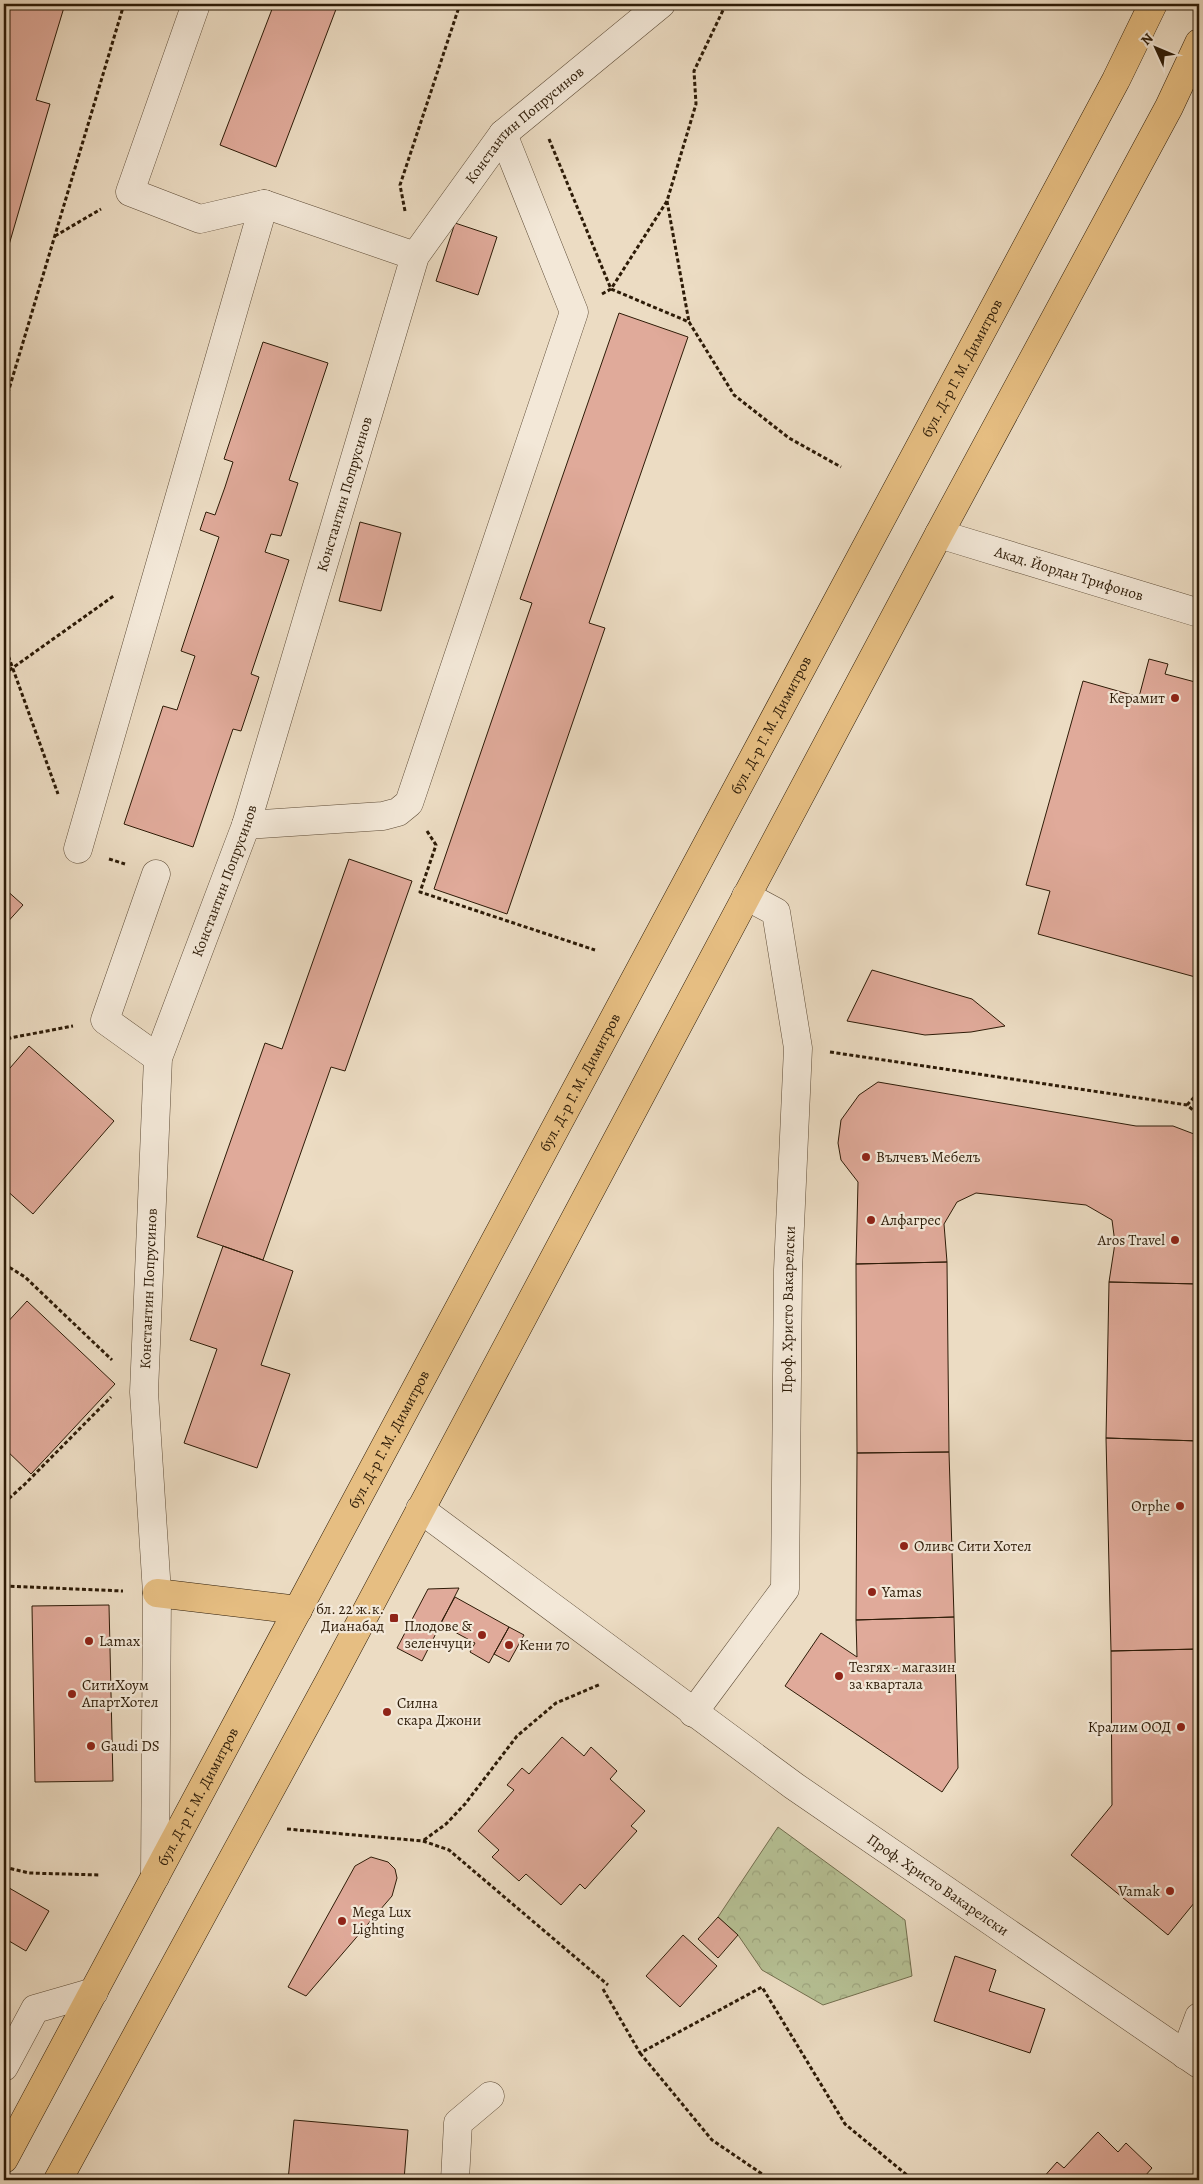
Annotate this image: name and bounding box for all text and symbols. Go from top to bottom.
north arrow [1130,22,1180,72]
text: N [1137,29,1157,50]
street label: Константин Попрусинов [460,62,588,188]
street label: бул. Д-р Г. М. Димитров [917,295,1007,441]
street label: Константин Попрусинов [312,414,377,574]
street label: Акад. Йордан Трифонов [991,541,1146,606]
street label: бул. Д-р Г. М. Димитров [726,652,816,798]
place label: Керамит [1109,688,1165,708]
marker: Керамит [1169,692,1181,704]
street label: Константин Попрусинов [187,802,261,960]
street label: бул. Д-р Г. М. Димитров [535,1010,625,1155]
place label: Вълчевъ Мебелъ [876,1147,981,1167]
marker: Вълчевъ Мебелъ [860,1151,872,1163]
street label: Константин Попрусинов [135,1208,162,1369]
place label: Алфагрес [880,1210,941,1230]
marker: Алфагрес [865,1214,877,1226]
street label: Проф. Христо Вакарелски [777,1225,800,1393]
place label: Aros Travel [1097,1230,1165,1250]
marker: Aros Travel [1169,1234,1181,1246]
street label: бул. Д-р Г. М. Димитров [344,1367,434,1512]
place label: Orphe [1131,1496,1170,1516]
marker: Orphe [1174,1500,1186,1512]
place label: Оливс Сити Хотел [914,1536,1031,1556]
marker: Оливс Сити Хотел [898,1540,910,1552]
place label: Yamas [881,1582,922,1602]
marker: Yamas [866,1586,878,1598]
place label: бл. 22 ж.к. Дианабад [316,1599,384,1636]
marker: бл. 22 ж.к. Дианабад [388,1612,400,1624]
place label: Плодове & зеленчуци [404,1616,472,1653]
marker: Плодове & зеленчуци [476,1629,488,1641]
place label: Lamax [99,1631,140,1651]
marker: Lamax [83,1635,95,1647]
place label: Кени 70 [519,1635,570,1655]
marker: Кени 70 [503,1639,515,1651]
place label: Тезгях - магазин за квартала [849,1657,956,1694]
marker: Тезгях - магазин за квартала [833,1670,845,1682]
place label: СитиХоум АпартХотел [81,1675,158,1712]
marker: СитиХоум АпартХотел [66,1688,78,1700]
place label: Силна скара Джони [397,1693,482,1730]
marker: Силна скара Джони [381,1706,393,1718]
place label: Кралим ООД [1088,1717,1171,1737]
marker: Кралим ООД [1175,1721,1187,1733]
street label: бул. Д-р Г. М. Димитров [153,1724,243,1869]
place label: Gaudi DS [101,1736,160,1756]
marker: Gaudi DS [85,1740,97,1752]
street label: Проф. Христо Вакарелски [863,1829,1013,1941]
place label: Vamak [1117,1881,1161,1901]
marker: Vamak [1164,1885,1176,1897]
place label: Mega Lux Lighting [352,1902,411,1939]
marker: Mega Lux Lighting [336,1915,348,1927]

